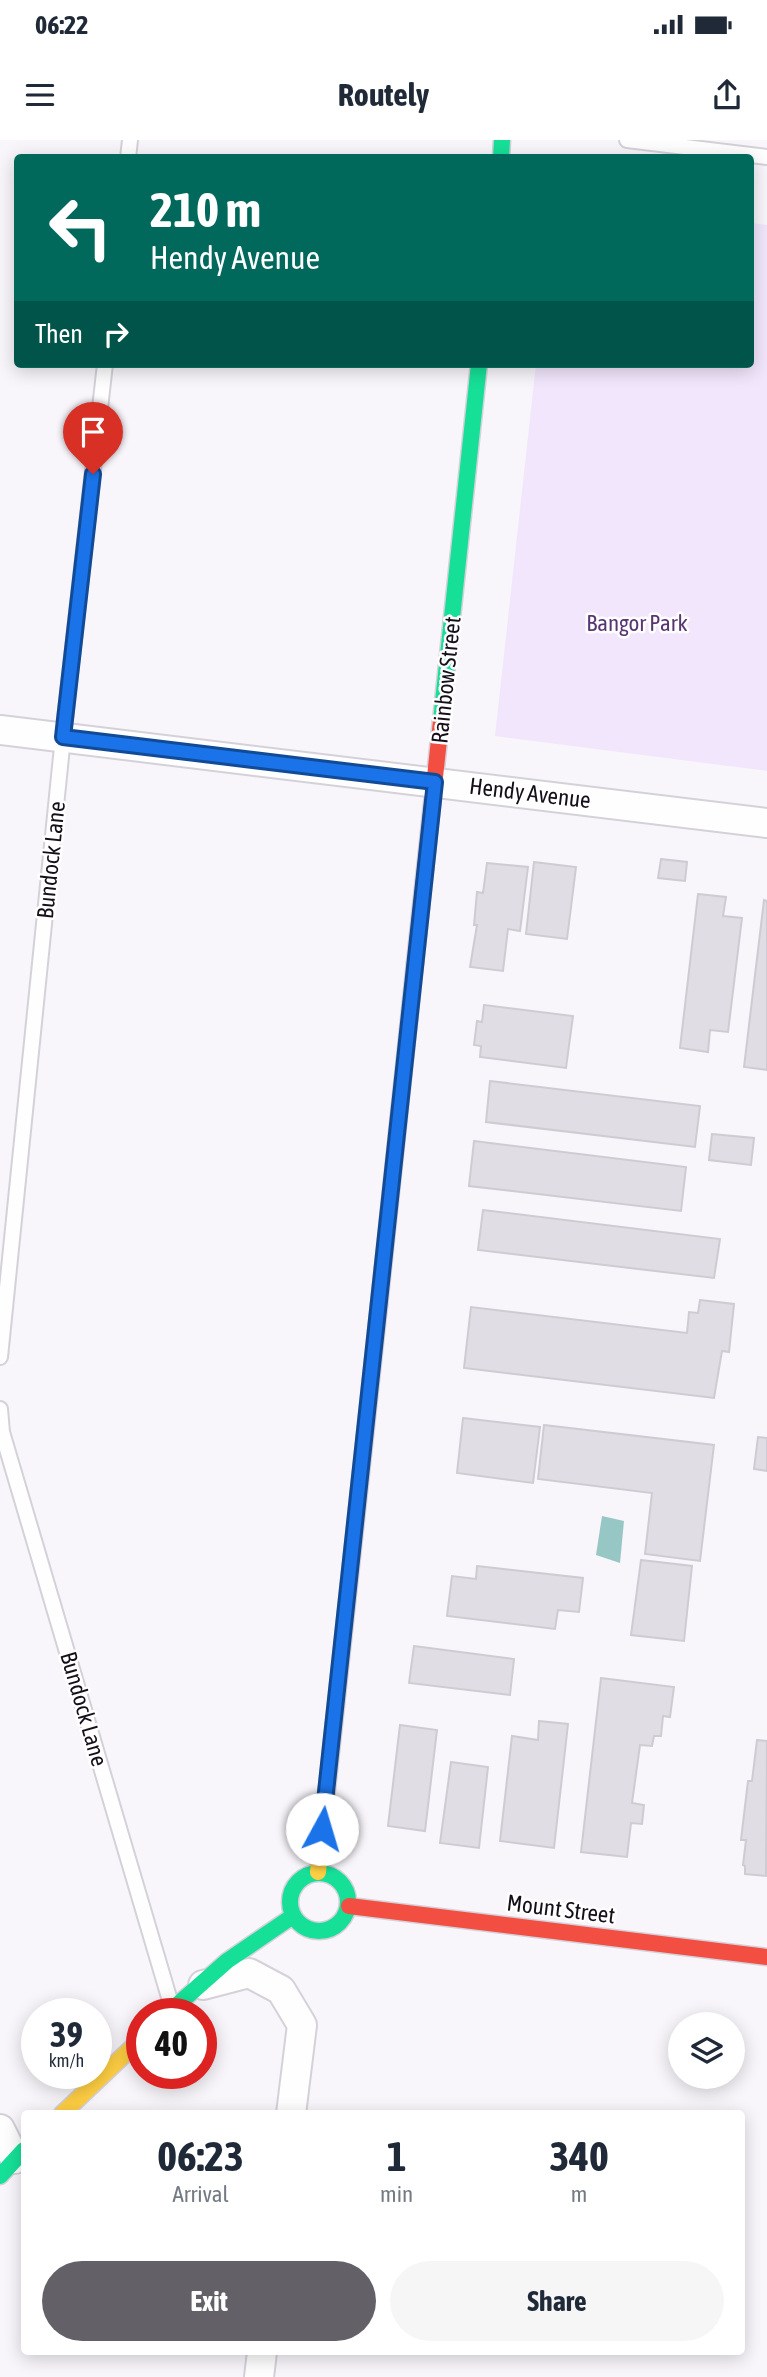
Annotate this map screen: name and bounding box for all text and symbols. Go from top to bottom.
text: 06:22 [35,10,89,40]
icon: menu [21,76,59,114]
text: Routely [338,76,429,113]
icon: share [708,76,746,114]
text: 210 m [150,181,261,237]
icon: left [35,182,126,273]
text: Hendy Avenue [150,239,320,276]
icon: right [97,315,135,353]
text: Then [35,319,83,349]
pin [63,402,123,474]
icon: arrive [74,413,112,451]
park label: Bangor Park [586,610,688,636]
street label: Rainbow Street [426,615,466,745]
street label: Hendy Avenue [468,773,592,813]
street label: Bundock Lane [32,800,70,920]
street label: Bundock Lane [55,1649,113,1769]
position arrow [285,1792,359,1866]
street label: Mount Street [505,1889,617,1929]
speed limit sign: 40 [126,1998,217,2089]
map controls [668,2012,745,2089]
button: layers [668,2012,745,2089]
text: 39 [50,2014,83,2054]
text: km/h [49,2050,84,2071]
text: 06:23 [157,2132,244,2180]
text: 1 [387,2132,406,2180]
text: 340 [549,2132,609,2180]
text: Arrival [172,2181,229,2207]
text: min [380,2181,413,2207]
text: m [571,2181,587,2207]
button: Exit [42,2261,376,2341]
button: Share [390,2261,724,2341]

